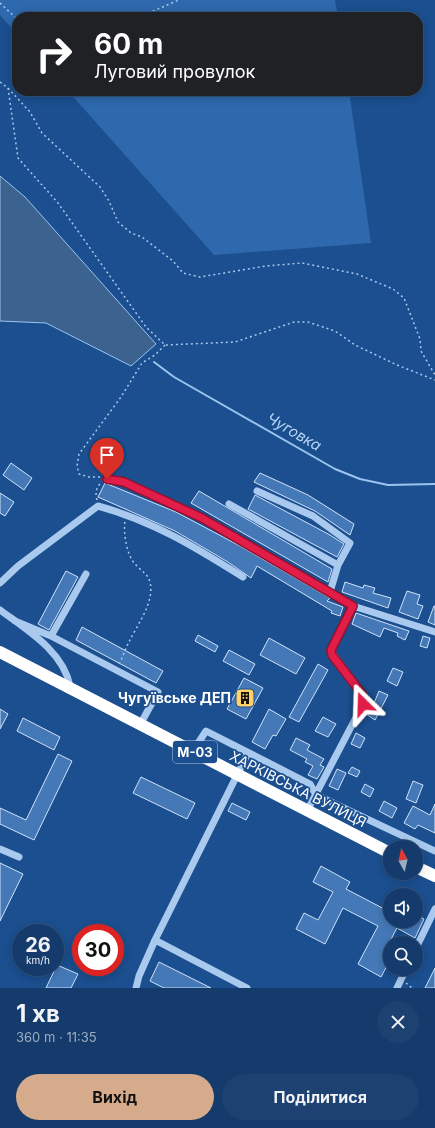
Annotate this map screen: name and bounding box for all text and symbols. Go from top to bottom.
text: 60 m [94,27,163,61]
icon: right [28,28,80,80]
text: Луговий провулок [94,61,255,82]
water label: Чуговка [263,408,325,455]
pin [90,438,124,479]
icon: arrive [96,444,118,466]
position arrow [342,683,384,725]
building icon: Чугуївське ДЕП [234,687,256,709]
place label: Чугуївське ДЕП [118,689,231,706]
road number: М-03 [173,741,217,763]
street label: ХАРКІВСЬКА ВУЛИЦЯ [227,747,369,830]
north arrow [383,840,423,880]
map controls [383,840,423,976]
button: sound [383,888,423,928]
speed limit sign: 30 [72,924,124,976]
text: 26 [25,933,51,957]
button: search [383,936,423,976]
text: km/h [26,954,50,966]
text: 1 хв [16,999,60,1028]
button: close [377,1001,419,1043]
text: 360 m · 11:35 [16,1029,97,1045]
button: Вихід [16,1074,214,1120]
button: Поділитися [222,1074,419,1120]

